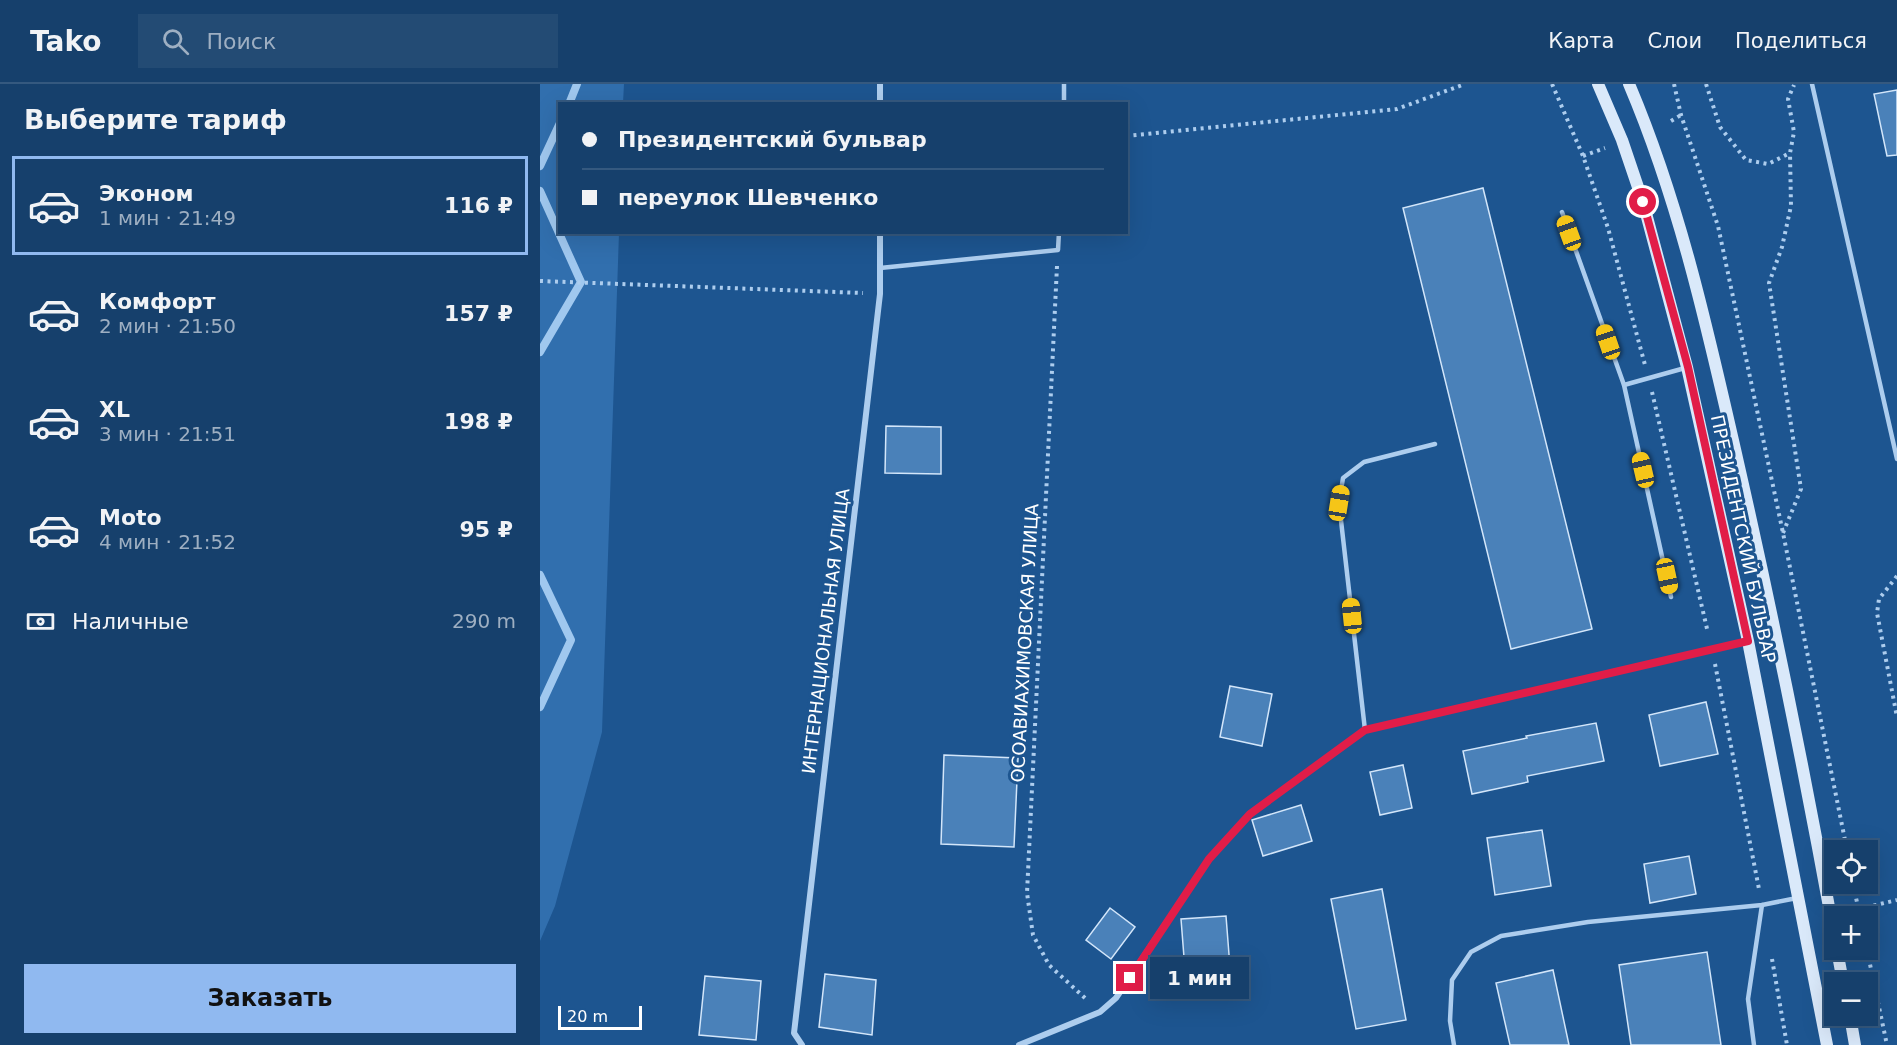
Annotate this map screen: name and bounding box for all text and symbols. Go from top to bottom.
search box [138,14,558,68]
text: Tako [30,25,102,58]
icon: search [159,25,192,58]
text: Поиск [207,29,276,54]
text: Карта [1548,29,1614,53]
text: Слои [1647,29,1702,53]
text: Поделиться [1735,29,1867,53]
text: Выберите тариф [24,104,287,135]
text: Президентский бульвар [618,127,927,152]
icon: car [27,179,81,233]
text: Эконом [99,181,194,206]
text: переулок Шевченко [618,185,878,210]
route start [1629,188,1656,215]
text: 116 ₽ [444,193,513,218]
text: 1 мин · 21:49 [99,206,236,230]
car [1554,213,1584,253]
icon: car [27,287,81,341]
text: Комфорт [99,289,216,314]
text: 157 ₽ [444,301,513,326]
text: 2 мин · 21:50 [99,314,236,338]
car [1594,322,1622,362]
icon: car [27,395,81,449]
text: XL [99,397,130,422]
text: 198 ₽ [444,409,513,434]
street label: ПРЕЗИДЕНТСКИЙ БУЛЬВАР [1707,413,1780,665]
text: 3 мин · 21:51 [99,422,236,446]
car [1630,450,1656,490]
car [1327,484,1351,522]
street label: ИНТЕРНАЦИОНАЛЬНАЯ УЛИЦА [798,486,854,775]
street label: ОСОАВИАХИМОВСКАЯ УЛИЦА [1007,502,1042,783]
icon: car [27,503,81,557]
text: Moto [99,505,162,530]
text: 95 ₽ [459,517,513,542]
text: 4 мин · 21:52 [99,530,236,554]
car [1654,557,1680,595]
car [1341,597,1363,635]
icon: cash [24,605,57,638]
text: Наличные [72,609,189,634]
text: 290 m [452,609,516,633]
map controls [1824,840,1878,1026]
button: locate [1824,840,1878,894]
button: + [1824,906,1878,960]
callout: 1 мин [1151,957,1250,999]
button: Заказать [24,964,516,1033]
route end [1116,964,1143,991]
text: 1 мин [1167,966,1232,990]
button: − [1824,972,1878,1026]
scale bar [558,1003,642,1030]
text: 20 m [567,1007,608,1026]

